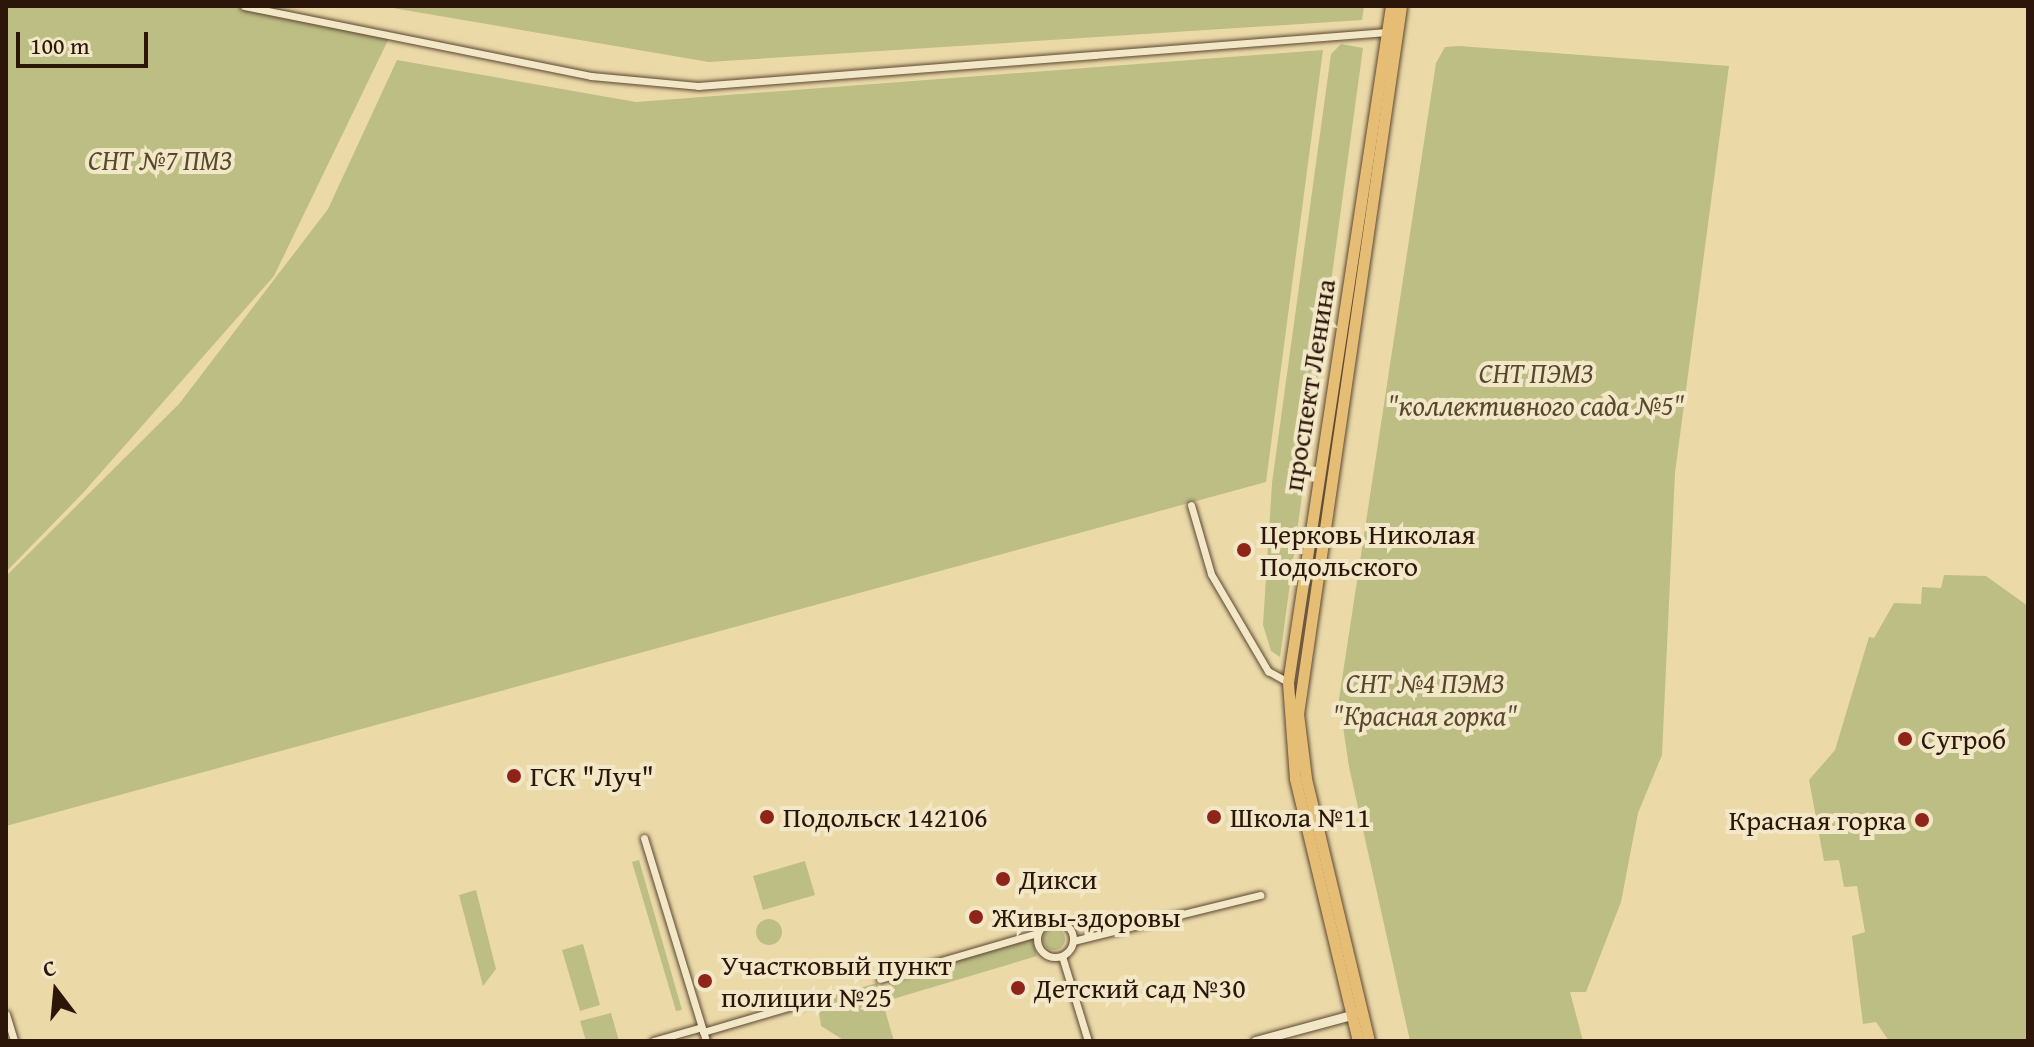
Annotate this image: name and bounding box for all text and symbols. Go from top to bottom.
scale bar [20,16,152,66]
text: 100 m [30,28,90,63]
park label: СНТ №7 ПМЗ [88,143,232,177]
street label: проспект Ленина [1276,277,1342,493]
park label: СНТ ПЭМЗ "коллективного сада №5" [1388,356,1684,422]
place label: Церковь Николая Подольского [1260,517,1475,583]
marker: Церковь Николая Подольского [1235,541,1253,559]
park label: СНТ №4 ПЭМЗ "Красная горка" [1333,666,1517,732]
place label: Сугроб [1921,722,2006,756]
marker: Сугроб [1896,730,1914,748]
place label: ГСК "Луч" [530,759,654,793]
marker: ГСК "Луч" [505,767,523,785]
place label: Подольск 142106 [783,800,988,834]
place label: Школа №11 [1230,800,1371,834]
place label: Красная горка [1729,803,1906,837]
marker: Подольск 142106 [758,808,776,826]
marker: Школа №11 [1205,808,1223,826]
marker: Красная горка [1913,811,1931,829]
place label: Дикси [1019,862,1097,896]
marker: Дикси [994,870,1012,888]
place label: Живы-здоровы [992,900,1181,934]
marker: Живы-здоровы [967,908,985,926]
place label: Участковый пункт полиции №25 [721,948,952,1014]
north arrow [16,951,96,1031]
text: С [39,951,60,985]
place label: Детский сад №30 [1034,971,1246,1005]
marker: Участковый пункт полиции №25 [696,972,714,990]
marker: Детский сад №30 [1009,979,1027,997]

